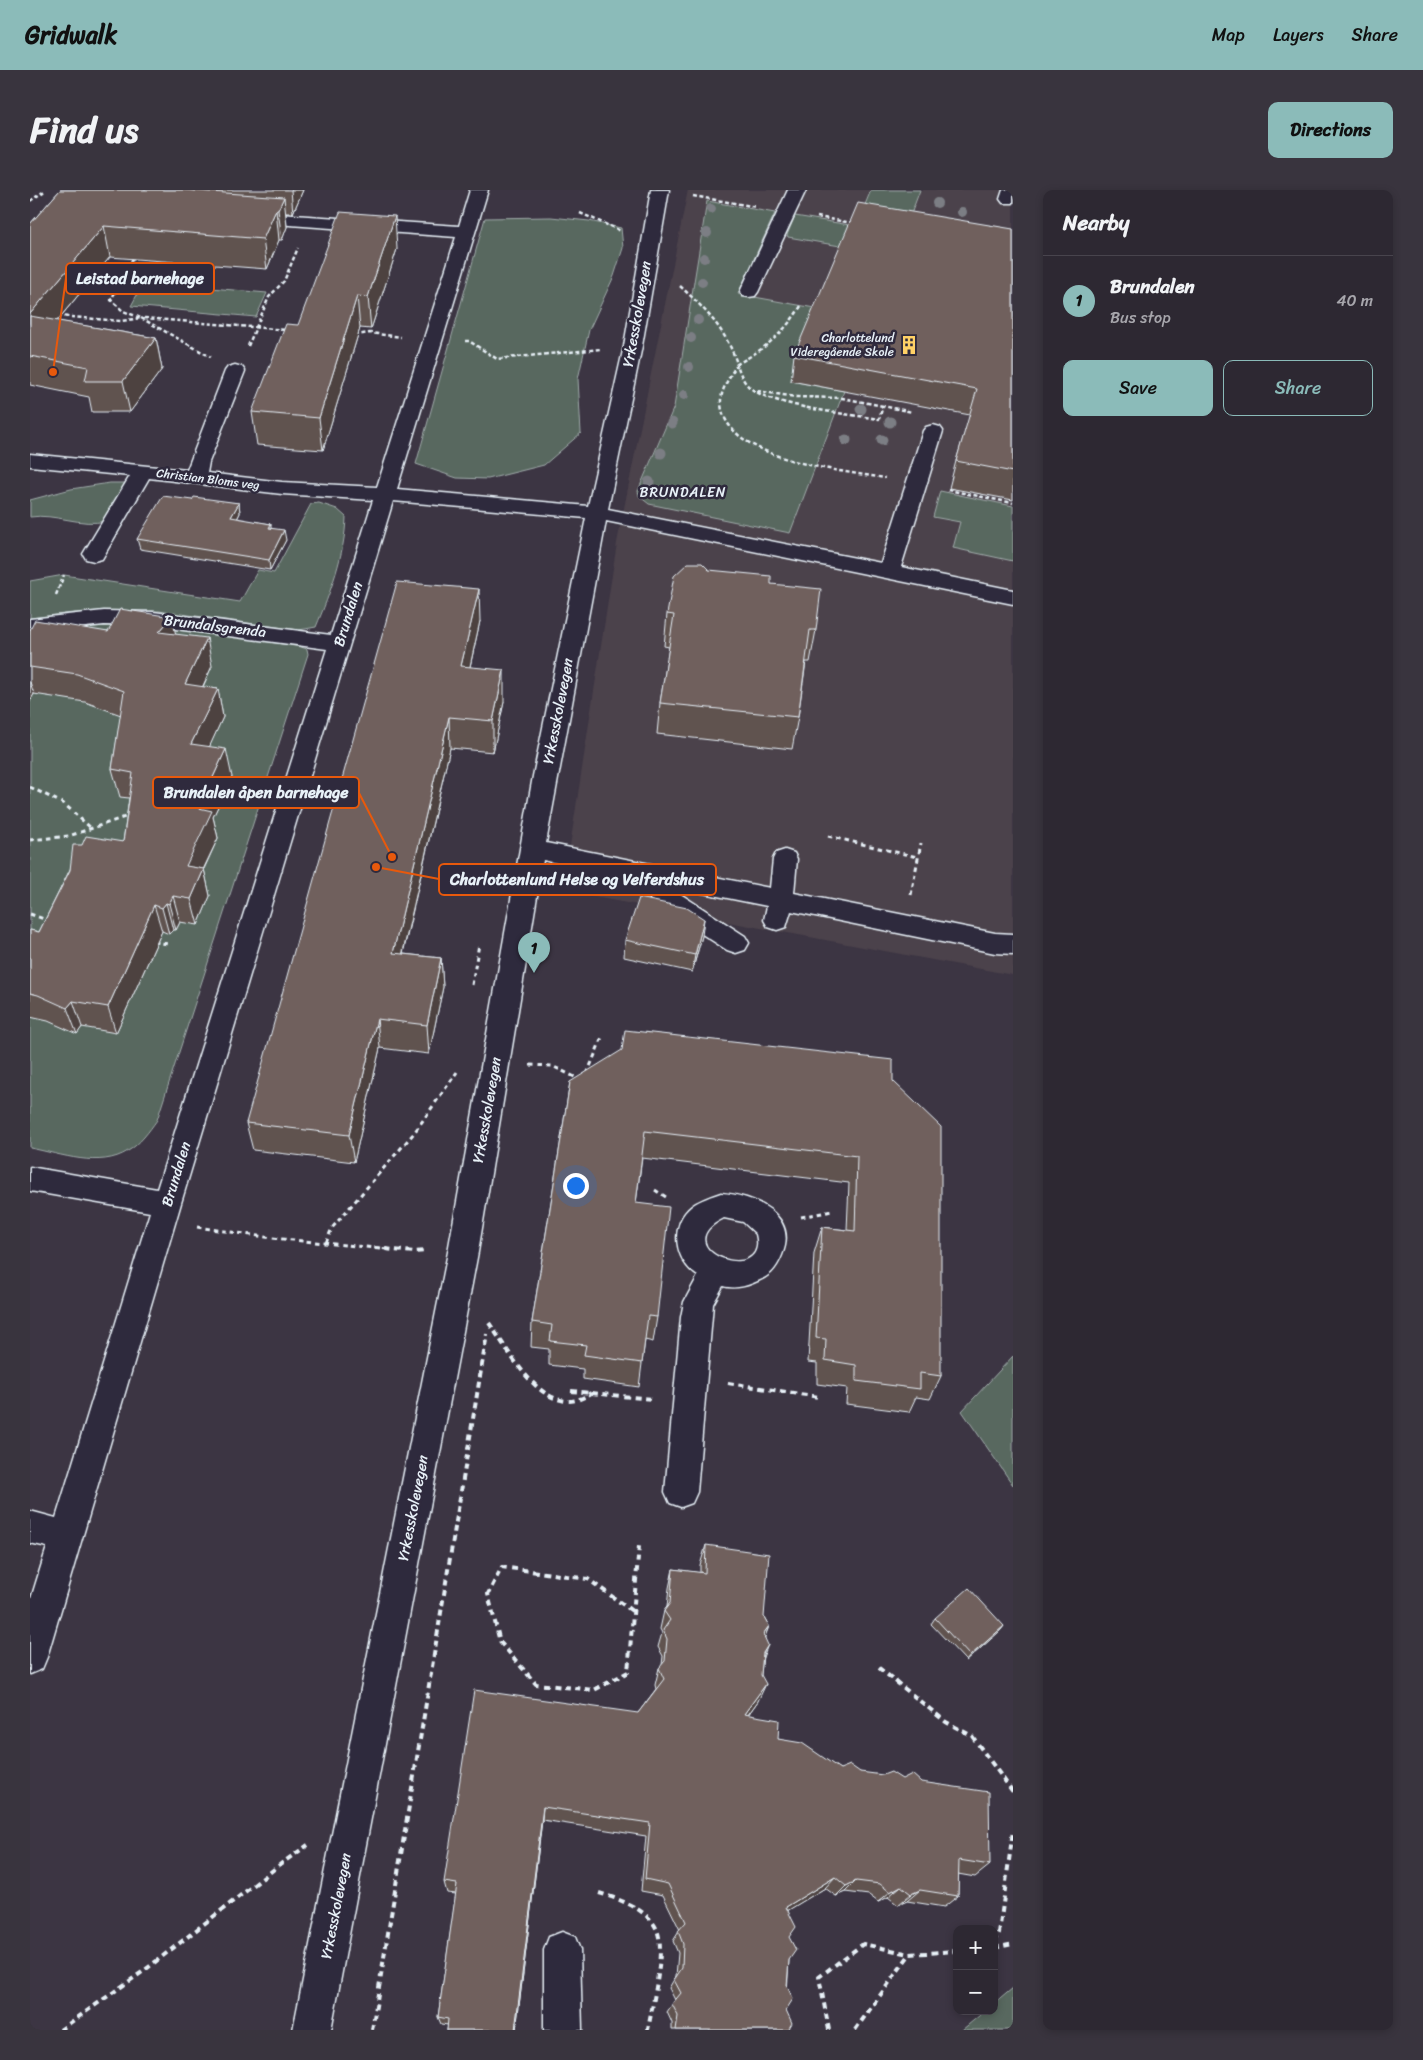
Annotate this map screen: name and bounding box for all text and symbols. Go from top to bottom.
text: Gridwalk [25,14,117,56]
text: Map [1212,19,1245,51]
text: Layers [1273,19,1324,51]
text: Share [1352,19,1398,51]
text: Find us [30,99,138,161]
button: Directions [1268,102,1393,158]
text: Nearby [1063,204,1129,242]
street label: Yrkesskolevegen [615,259,659,369]
callout: Leistad barnehage [66,263,214,294]
text: Leistad barnehage [76,264,205,293]
text: Brundalen [1110,270,1195,303]
text: 1 [1076,286,1082,315]
text: 40 m [1336,286,1373,315]
text: Bus stop [1110,303,1171,332]
place label: Charlottelund Videregående Skole [791,327,895,363]
building icon: Charlottelund Videregående Skole [898,334,920,356]
button: Save [1063,360,1213,416]
button: Share [1223,360,1373,416]
street label: Christian Bloms veg [155,462,261,496]
district label: BRUNDALEN [640,480,726,505]
street label: Brundalen [326,578,370,650]
street label: Brundalsgrenda [162,607,268,645]
street label: Yrkesskolevegen [535,656,581,766]
callout: Brundalen åpen barnehage [153,777,359,808]
text: Brundalen åpen barnehage [163,778,349,807]
callout: Charlottenlund Helse og Velferdshus [439,864,716,895]
text: Charlottenlund Helse og Velferdshus [449,865,705,894]
pin: 1 [518,932,550,973]
street label: Yrkesskolevegen [465,1055,509,1165]
street label: Brundalen [154,1138,198,1210]
your location [563,1173,589,1199]
street label: Yrkesskolevegen [390,1453,436,1563]
street label: Yrkesskolevegen [313,1851,359,1961]
map controls [953,1925,998,2015]
button: + [953,1925,998,1970]
button: − [953,1970,998,2015]

